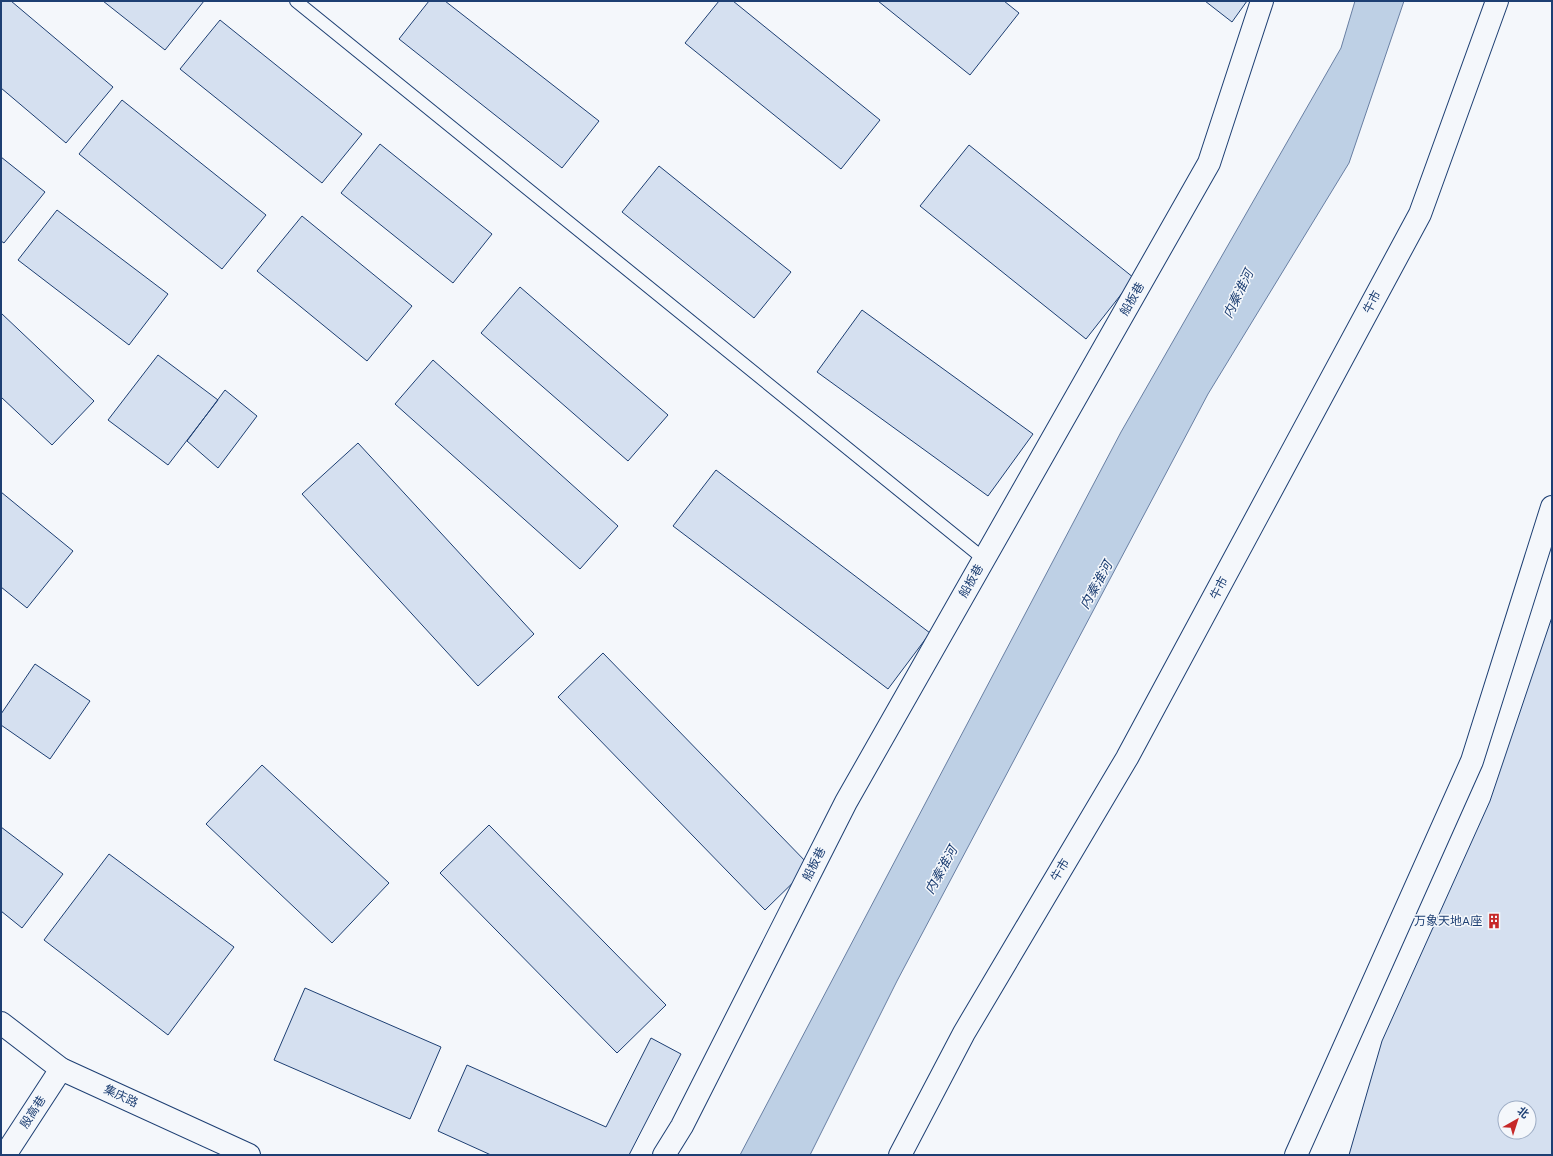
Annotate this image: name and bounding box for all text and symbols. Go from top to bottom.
water label: 内秦淮河 [1219,264,1258,321]
street label: 船板巷 [1116,279,1148,319]
street label: 牛市 [1359,288,1385,316]
water label: 内秦淮河 [1076,556,1117,612]
street label: 船板巷 [955,561,987,601]
street label: 牛市 [1206,574,1232,602]
water label: 内秦淮河 [921,841,962,897]
street label: 船板巷 [799,844,829,884]
street label: 牛市 [1047,856,1073,884]
building icon: 万象天地A座 [1485,912,1503,930]
place label: 万象天地A座 [1414,913,1482,929]
street label: 集庆路 [101,1081,141,1111]
street label: 殷高巷 [16,1093,50,1131]
north arrow [1497,1100,1537,1140]
text: 北 [1515,1103,1532,1121]

